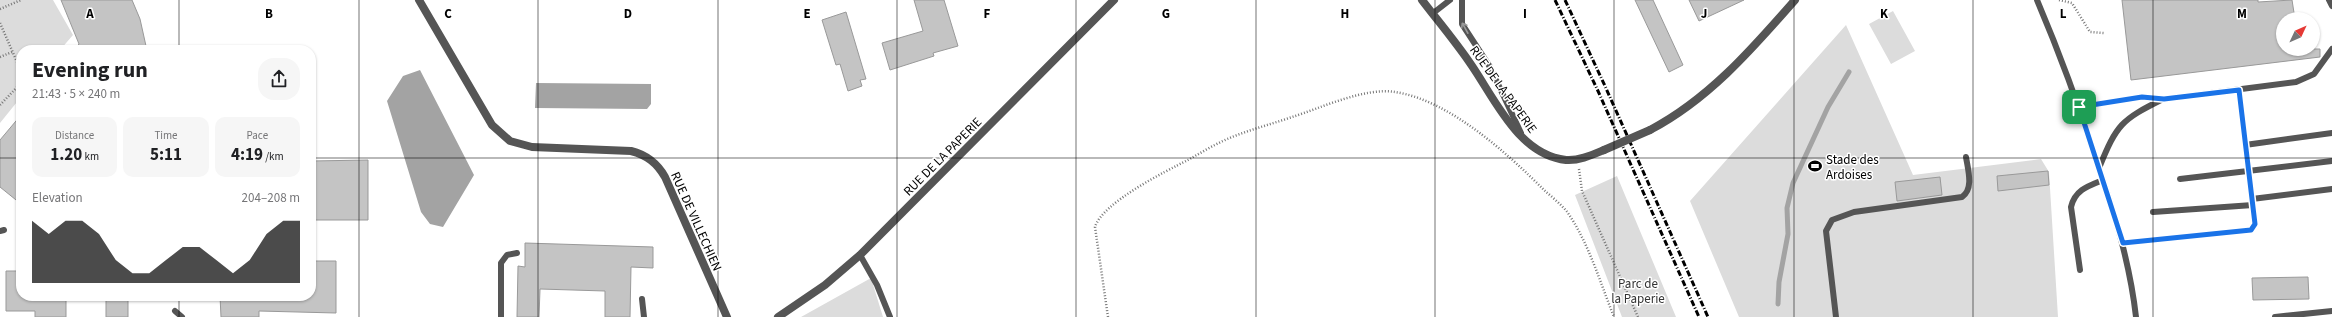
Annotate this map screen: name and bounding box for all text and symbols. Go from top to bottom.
text: A [85,5,94,23]
text: B [265,5,273,23]
text: C [444,5,452,23]
text: D [624,5,632,23]
text: E [803,5,811,23]
text: F [984,5,991,23]
text: G [1162,5,1170,23]
text: H [1341,5,1349,23]
text: I [1523,5,1527,23]
text: J [1701,5,1707,23]
text: K [1880,5,1889,23]
text: L [2060,5,2067,23]
text: M [2237,5,2247,23]
north arrow [2276,12,2320,56]
map controls [2276,12,2320,56]
one-way arrow [1461,22,1469,34]
street label: RUE DE LA PAPERIE [1465,42,1541,137]
text: Evening run [32,54,148,86]
button: share [258,58,300,100]
text: 21:43 · 5 × 240 m [32,85,120,103]
pin [2062,90,2096,124]
icon: arrive [2068,96,2090,118]
street label: RUE DE LA PAPERIE [899,113,986,200]
text: Distance [55,128,94,143]
text: Time [154,128,178,143]
text: Pace [247,128,268,143]
text: 1.20 [50,143,82,167]
text: 5:11 [150,143,182,167]
text: 4:19 [231,143,263,167]
text: km [82,149,99,164]
text: /km [263,149,284,164]
place label: Stade des Ardoises [1826,151,1879,184]
sports icon: Stade des Ardoises [1807,158,1823,174]
street label: RUE DE VILLECHIEN [666,169,726,274]
text: Elevation [32,189,83,207]
text: 204–208 m [242,189,300,207]
park label: Parc de la Paperie [1611,275,1665,308]

